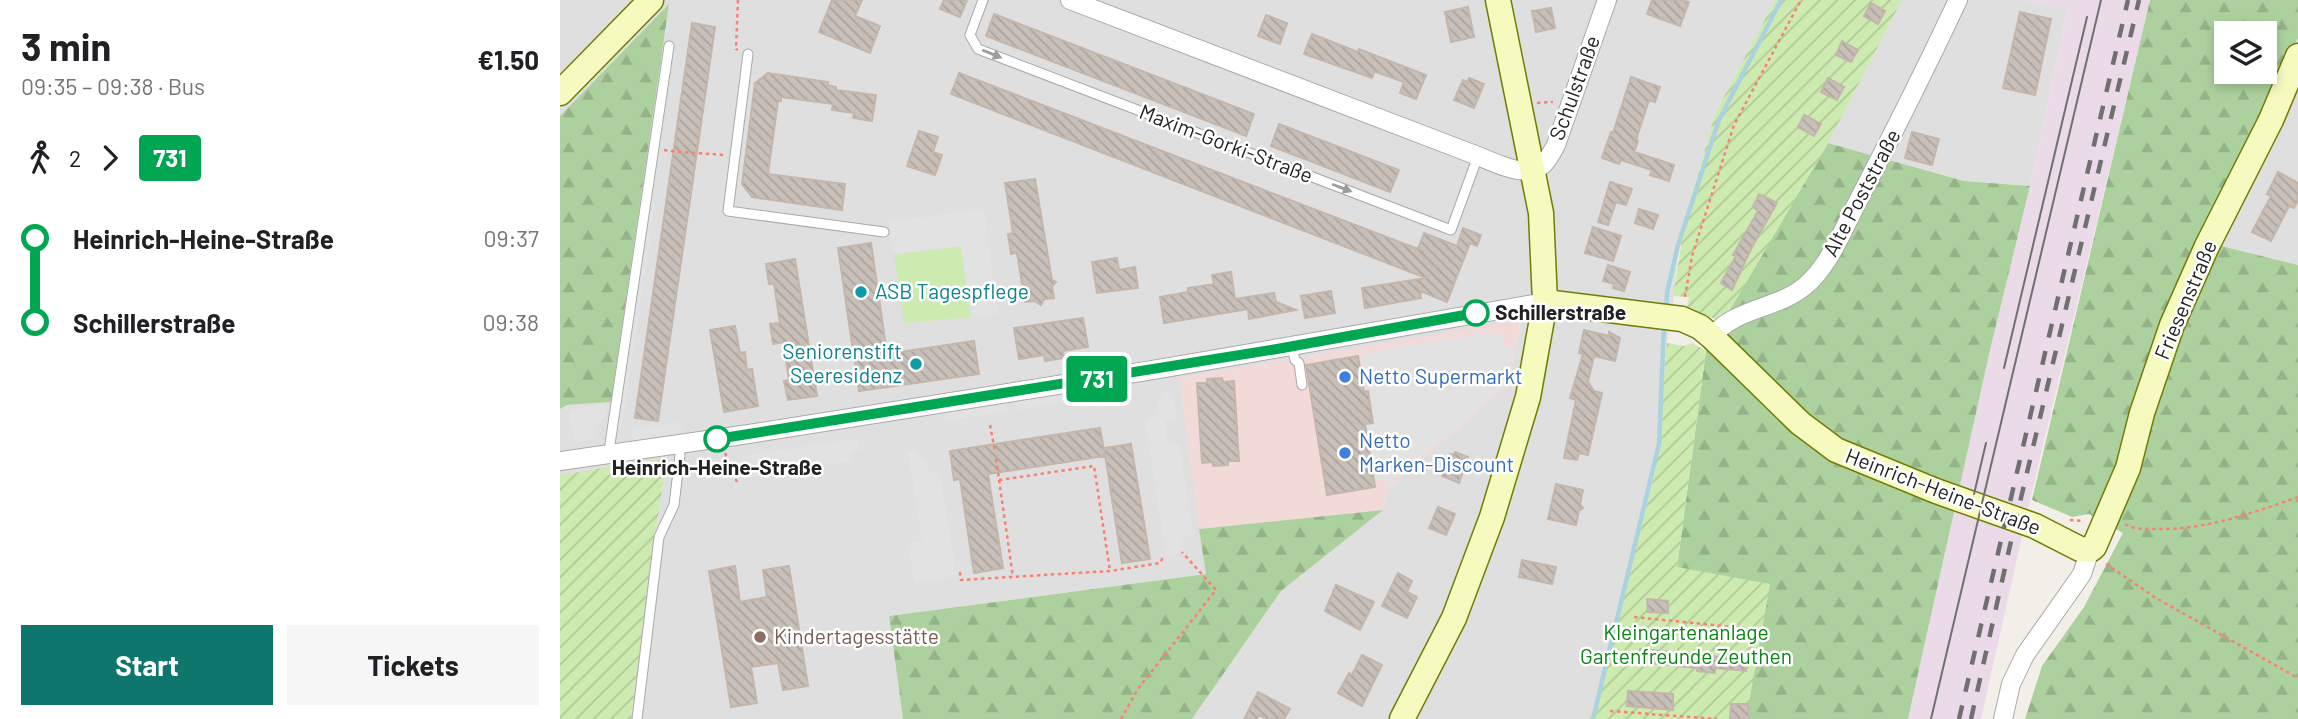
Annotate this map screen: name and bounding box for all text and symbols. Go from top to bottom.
map controls [2214,21,2277,84]
button: layers [2214,21,2277,84]
text: 3 min [21,23,111,69]
street label: Schulstraße [1543,32,1604,143]
text: €1.50 [477,44,539,75]
one-way arrow [981,49,1002,60]
text: 09:35 – 09:38 · Bus [21,72,205,100]
street label: Maxim-Gorki-Straße [1136,98,1317,187]
street label: Alte Poststraße [1817,124,1905,260]
icon: walk [21,139,59,177]
icon: forward [91,139,129,177]
text: 731 [153,143,187,172]
text: 2 [69,144,81,172]
one-way arrow [1331,183,1352,194]
text: Heinrich-Heine-Straße [73,223,334,254]
text: 09:37 [484,224,539,252]
street label: Friesenstraße [2148,236,2221,363]
place label: ASB Tagespflege [875,278,1029,303]
marker: ASB Tagespflege [853,284,869,300]
place label: Schillerstraße [1495,299,1626,324]
marker: Schillerstraße [1463,300,1489,326]
text: Schillerstraße [73,307,235,338]
text: 09:38 [482,308,539,336]
place label: Seniorenstift Seeresidenz [782,338,902,387]
marker: Seniorenstift Seeresidenz [908,356,924,372]
line badge: 731 [1057,356,1137,402]
place label: Netto Supermarkt [1359,363,1523,388]
text: 731 [1080,364,1114,393]
marker: Netto Supermarkt [1337,369,1353,385]
marker: Heinrich-Heine-Straße [704,426,730,452]
place label: Netto Marken-Discount [1359,427,1514,476]
street label: Heinrich-Heine-Straße [1842,442,2045,539]
marker: Netto Marken-Discount [1337,445,1353,461]
place label: Heinrich-Heine-Straße [612,454,822,479]
park label: Kleingartenanlage Gartenfreunde Zeuthen [1580,619,1792,668]
place label: Kindertagesstätte [774,623,939,648]
button: Start [21,625,273,705]
button: Tickets [287,625,539,705]
marker: Kindertagesstätte [752,629,768,645]

